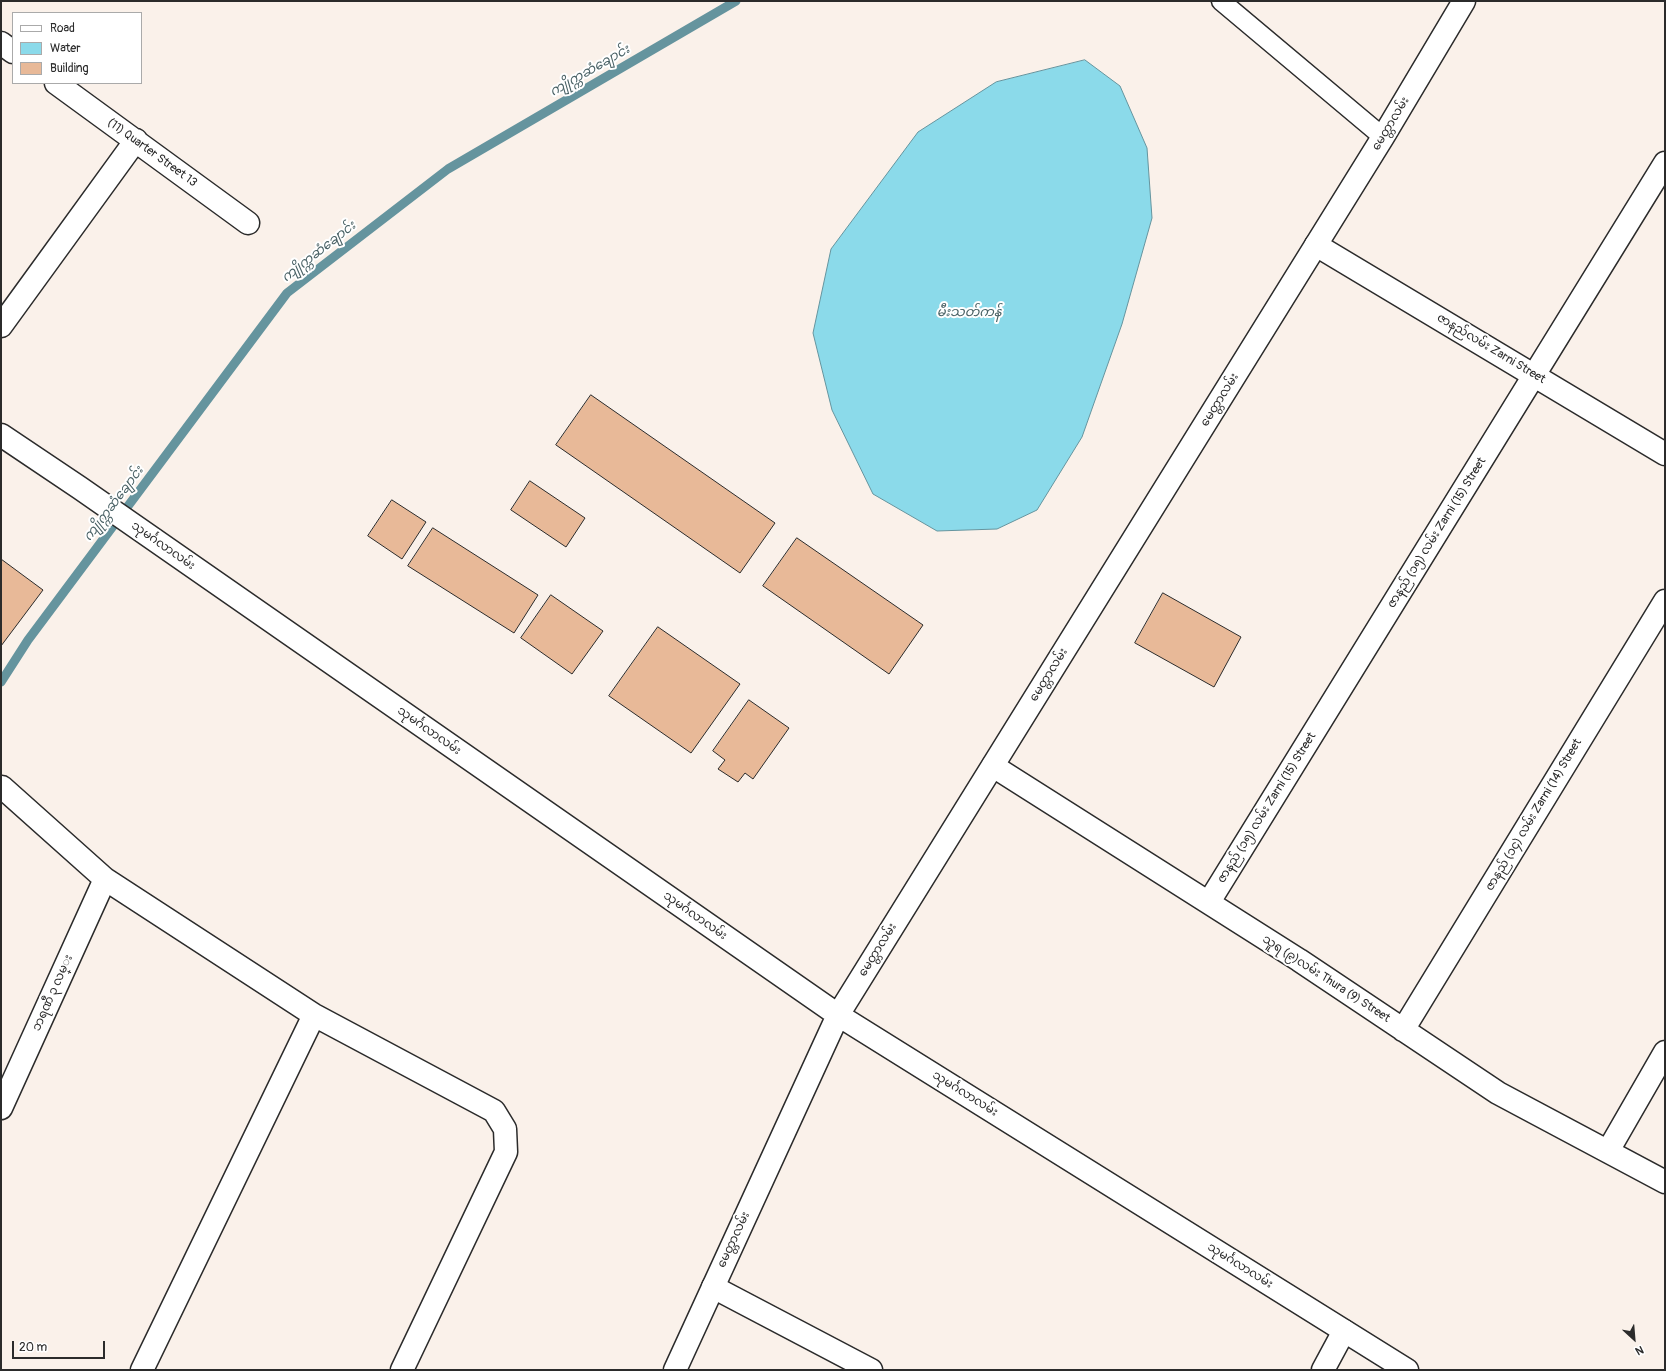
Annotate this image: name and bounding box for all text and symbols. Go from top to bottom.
legend [12,12,142,84]
text: Road [50,21,75,36]
text: Water [50,41,81,56]
water label: ကျိုက္ကဆံချောင်း [547,42,633,100]
text: Building [50,61,89,76]
street label: မေတ္တာလမ်း [1369,94,1413,154]
street label: (11) Quarter Street 13 [104,116,200,190]
water label: ကျိုက္ကဆံချောင်း [279,218,359,286]
water label: မီးသတ်ကန် [937,305,1001,321]
street label: ဇာနည်လမ်း Zarni Street [1434,311,1548,387]
street label: မေတ္တာလမ်း [1198,371,1242,429]
street label: ဇာနည် (၁၅) လမ်း Zarni (15) Street [1385,455,1489,611]
water label: ကျိုက္ကဆံချောင်း [81,464,147,544]
street label: သုမင်္ဂလာလမ်း [128,519,198,573]
street label: မေတ္တာလမ်း [1027,646,1071,704]
street label: သုမင်္ဂလာလမ်း [394,704,464,758]
street label: ဇာနည် (၁၅) လမ်း Zarni (15) Street [1215,730,1319,886]
street label: ဇာနည် (၁၄) လမ်း Zarni (14) Street [1483,736,1585,894]
street label: သုမင်္ဂလာလမ်း [660,889,730,943]
street label: မေတ္တာလမ်း [856,921,900,979]
street label: သူရ (၉)လမ်း Thura (9) Street [1259,932,1393,1026]
street label: ဘရဏီ ၃ လမ္း [30,952,76,1034]
street label: သုမင်္ဂလာလမ်း [930,1068,1000,1120]
street label: မေတ္တာလမ်း [715,1210,753,1270]
street label: သုမင်္ဂလာလမ်း [1205,1240,1275,1292]
north arrow [1614,1319,1654,1359]
scale bar [14,1333,107,1359]
text: 20 m [19,1340,47,1355]
text: N [1633,1343,1646,1358]

